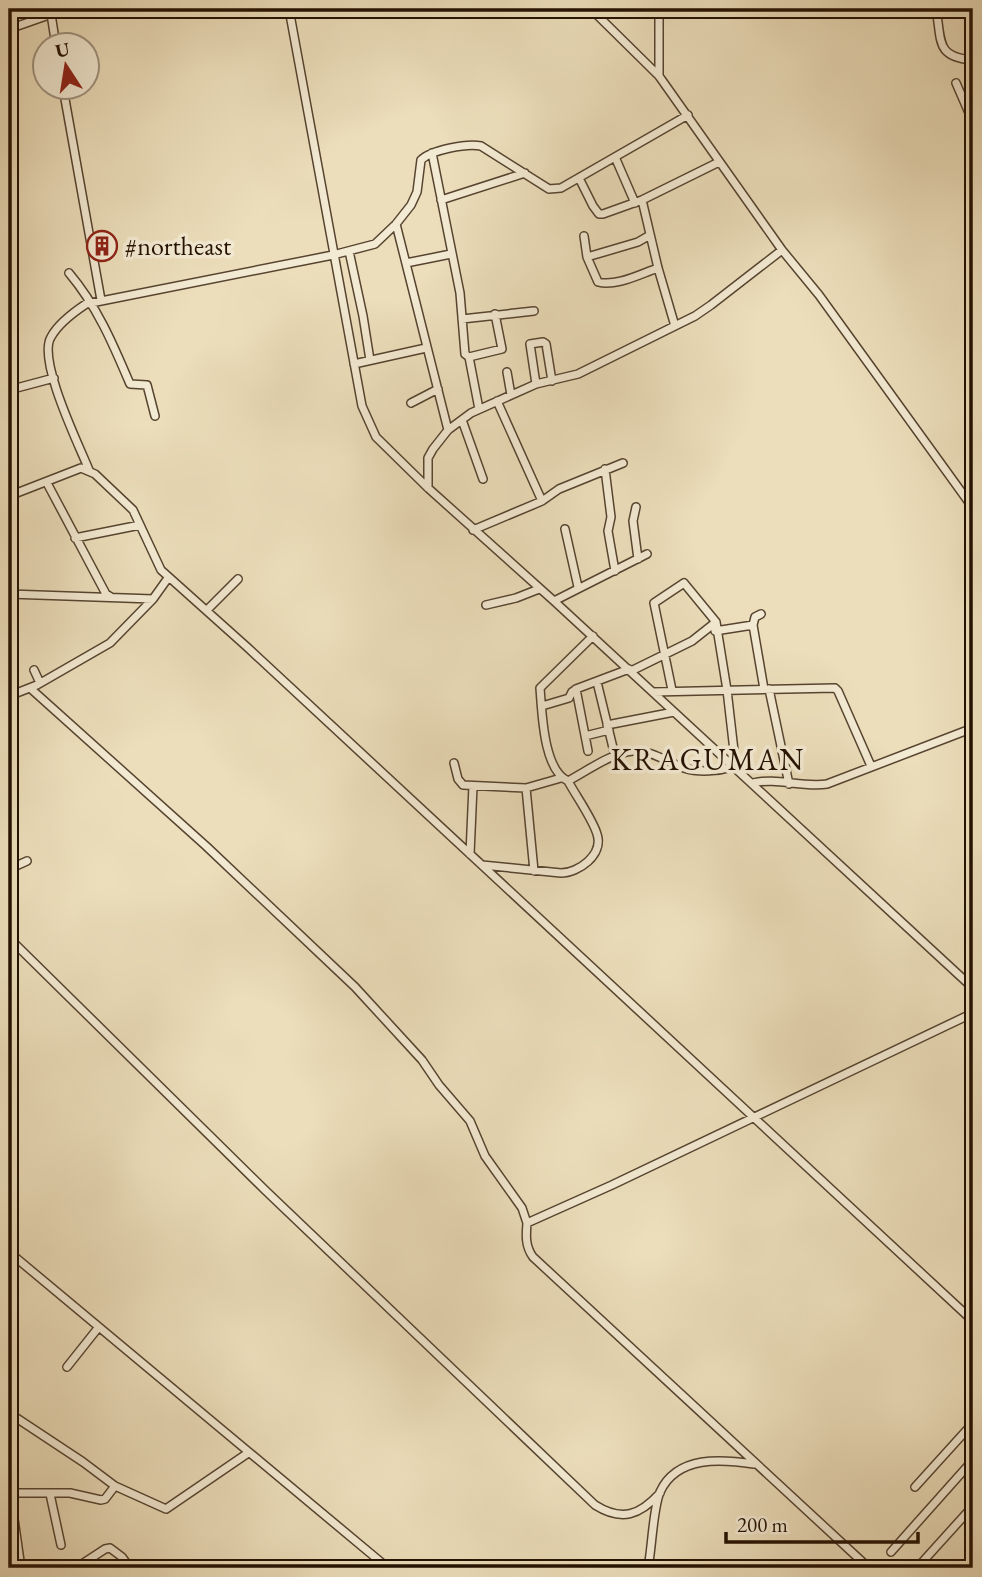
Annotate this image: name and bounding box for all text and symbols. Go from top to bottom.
north arrow [32,32,102,102]
text: U [53,36,72,64]
building icon: #northeast [85,229,119,263]
place label: #northeast [125,229,231,263]
district label: KRAGUMAN [611,740,805,779]
scale bar [726,1500,919,1544]
text: 200 m [737,1511,788,1538]

